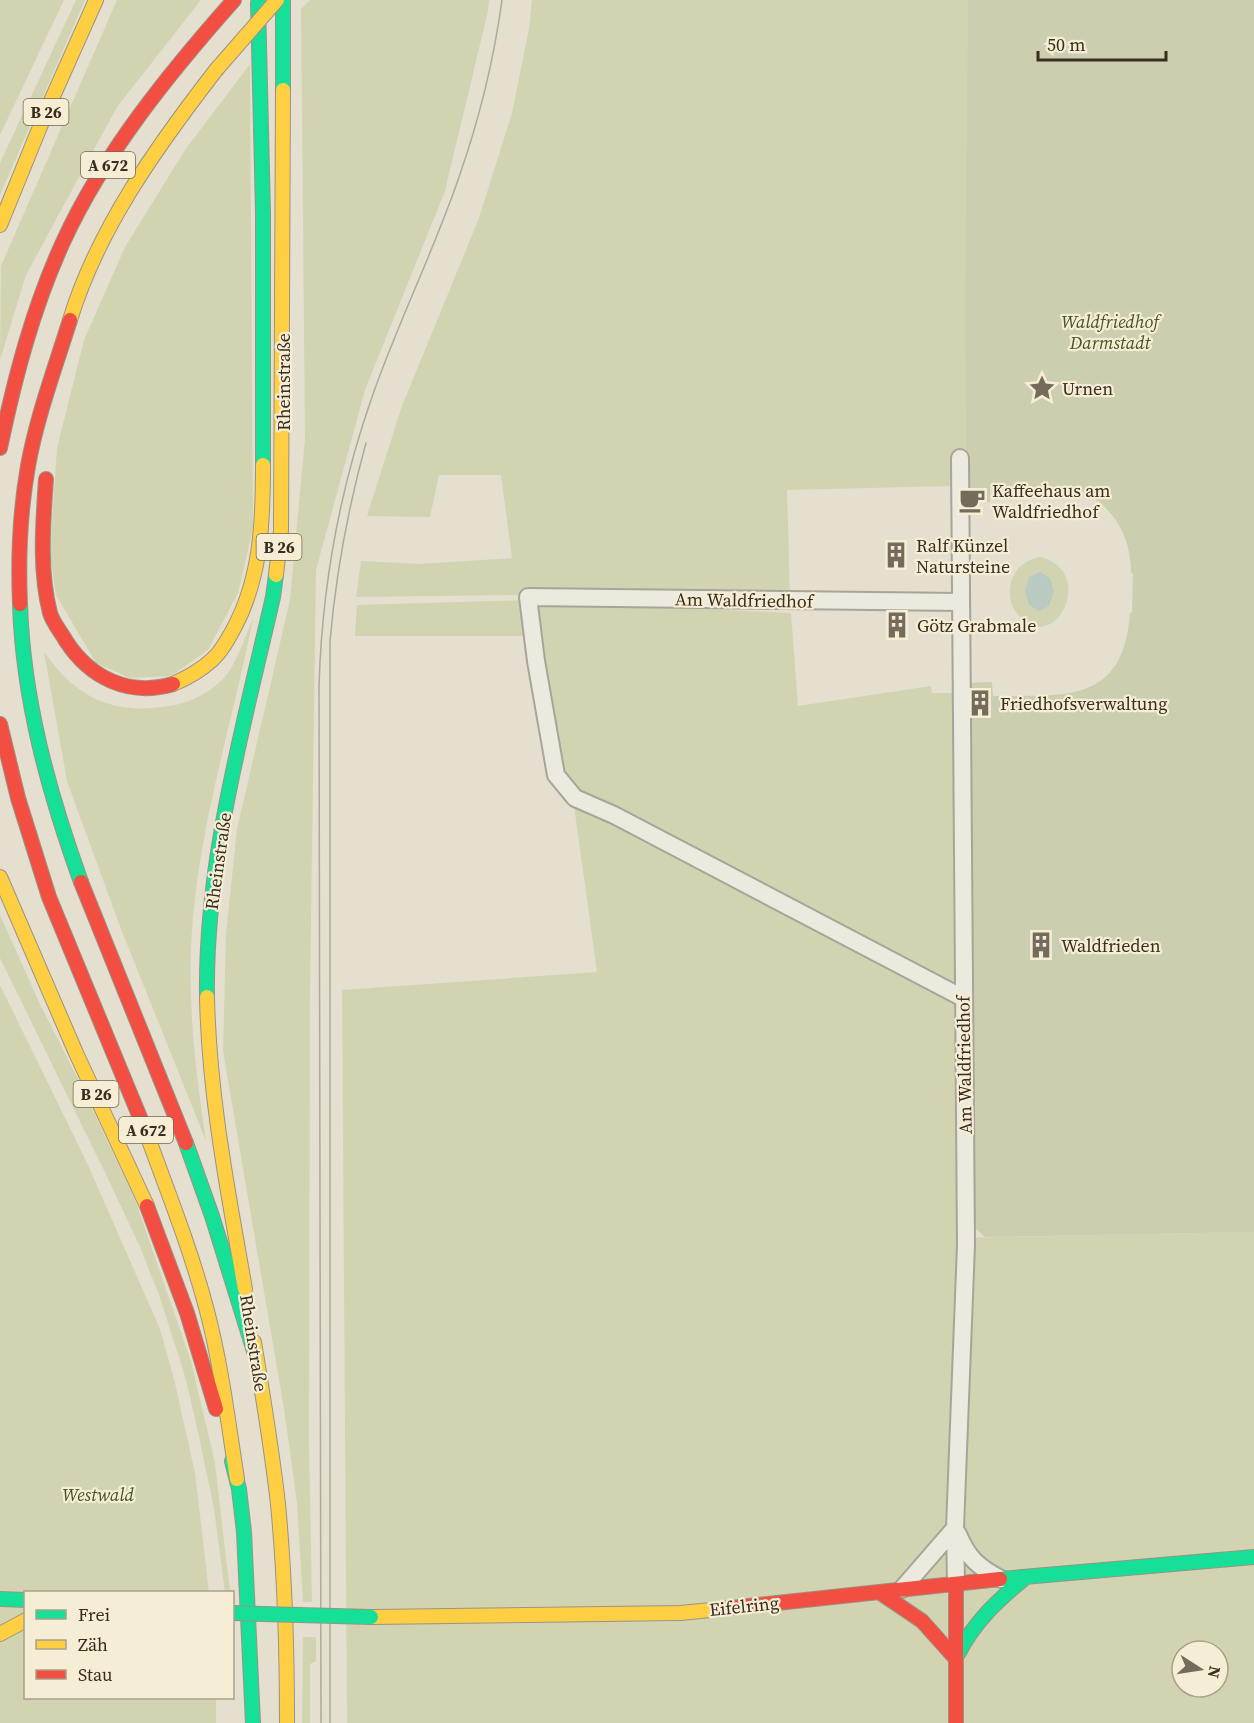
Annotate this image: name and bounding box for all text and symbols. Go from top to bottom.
scale bar [1038,24,1166,62]
text: 50 m [1047,32,1085,57]
road number: B 26 [24,99,68,125]
road number: A 672 [81,152,135,178]
park label: Waldfriedhof Darmstadt [1061,309,1162,355]
street label: Rheinstraße [271,333,296,431]
place icon: Urnen [1027,373,1057,403]
place label: Urnen [1062,376,1113,401]
place label: Kaffeehaus am Waldfriedhof [992,478,1111,524]
cafe icon: Kaffeehaus am Waldfriedhof [957,485,987,515]
place label: Ralf Künzel Natursteine [916,533,1010,579]
road number: B 26 [256,534,302,560]
building icon: Ralf Künzel Natursteine [881,540,911,570]
street label: Am Waldfriedhof [675,586,815,614]
building icon: Götz Grabmale [882,610,912,640]
place label: Götz Grabmale [917,613,1036,638]
building icon: Friedhofsverwaltung [965,688,995,718]
place label: Friedhofsverwaltung [1000,691,1168,716]
street label: Rheinstraße [199,811,237,911]
building icon: Waldfrieden [1026,930,1056,960]
place label: Waldfrieden [1061,933,1161,958]
street label: Am Waldfriedhof [950,994,978,1134]
road number: B 26 [74,1081,118,1107]
road number: A 672 [119,1117,173,1143]
street label: Rheinstraße [234,1293,274,1393]
park label: Westwald [62,1482,134,1507]
street label: Eifelring [708,1590,780,1622]
legend [24,1591,234,1699]
text: Frei [78,1602,110,1627]
text: Zäh [78,1632,108,1657]
north arrow [1170,1639,1230,1699]
text: Stau [78,1662,113,1687]
text: N [1203,1664,1227,1680]

